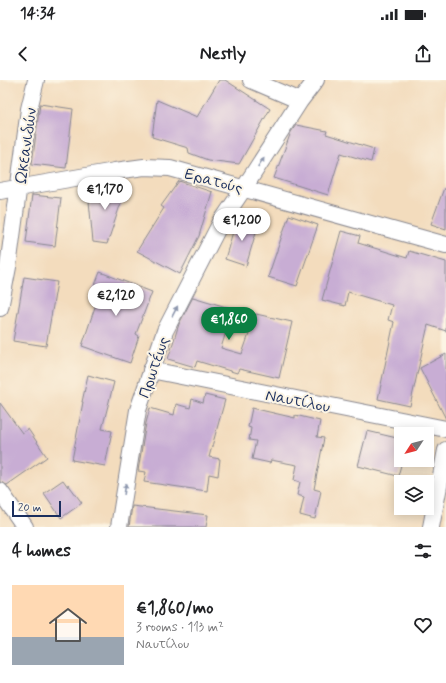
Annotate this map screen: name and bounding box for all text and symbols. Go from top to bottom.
text: 14:34 [20,4,56,24]
text: Nestly [200,42,246,66]
icon: back [12,43,34,65]
icon: share [412,43,434,65]
street label: Ωκεανιδών [11,107,42,186]
one-way arrow [257,157,265,167]
street label: Ερατούς [182,164,245,199]
pin: €1,170 [72,177,138,211]
text: €1,170 [86,181,124,198]
pin: €1,200 [209,208,275,242]
text: €1,200 [222,212,262,229]
pin: €2,120 [83,283,149,317]
text: €2,120 [97,287,135,304]
one-way arrow [172,305,179,316]
pin: €1,860 [196,307,262,341]
text: €1,860 [210,311,248,328]
street label: Πρωτέως [133,334,175,401]
street label: Ναυτίλου [264,385,332,418]
north arrow [394,427,434,467]
map controls [394,427,434,515]
button: layers [394,475,434,515]
one-way arrow [122,482,128,495]
scale bar [12,499,61,518]
text: 20 m [18,501,41,515]
text: 4 homes [12,540,71,562]
icon: filters [412,540,434,562]
text: €1,860/mo [136,597,213,619]
icon: home [44,601,92,649]
icon: heart [412,614,434,636]
text: 3 rooms · 113 m² [136,619,224,636]
text: Ναυτίλου [136,636,189,653]

